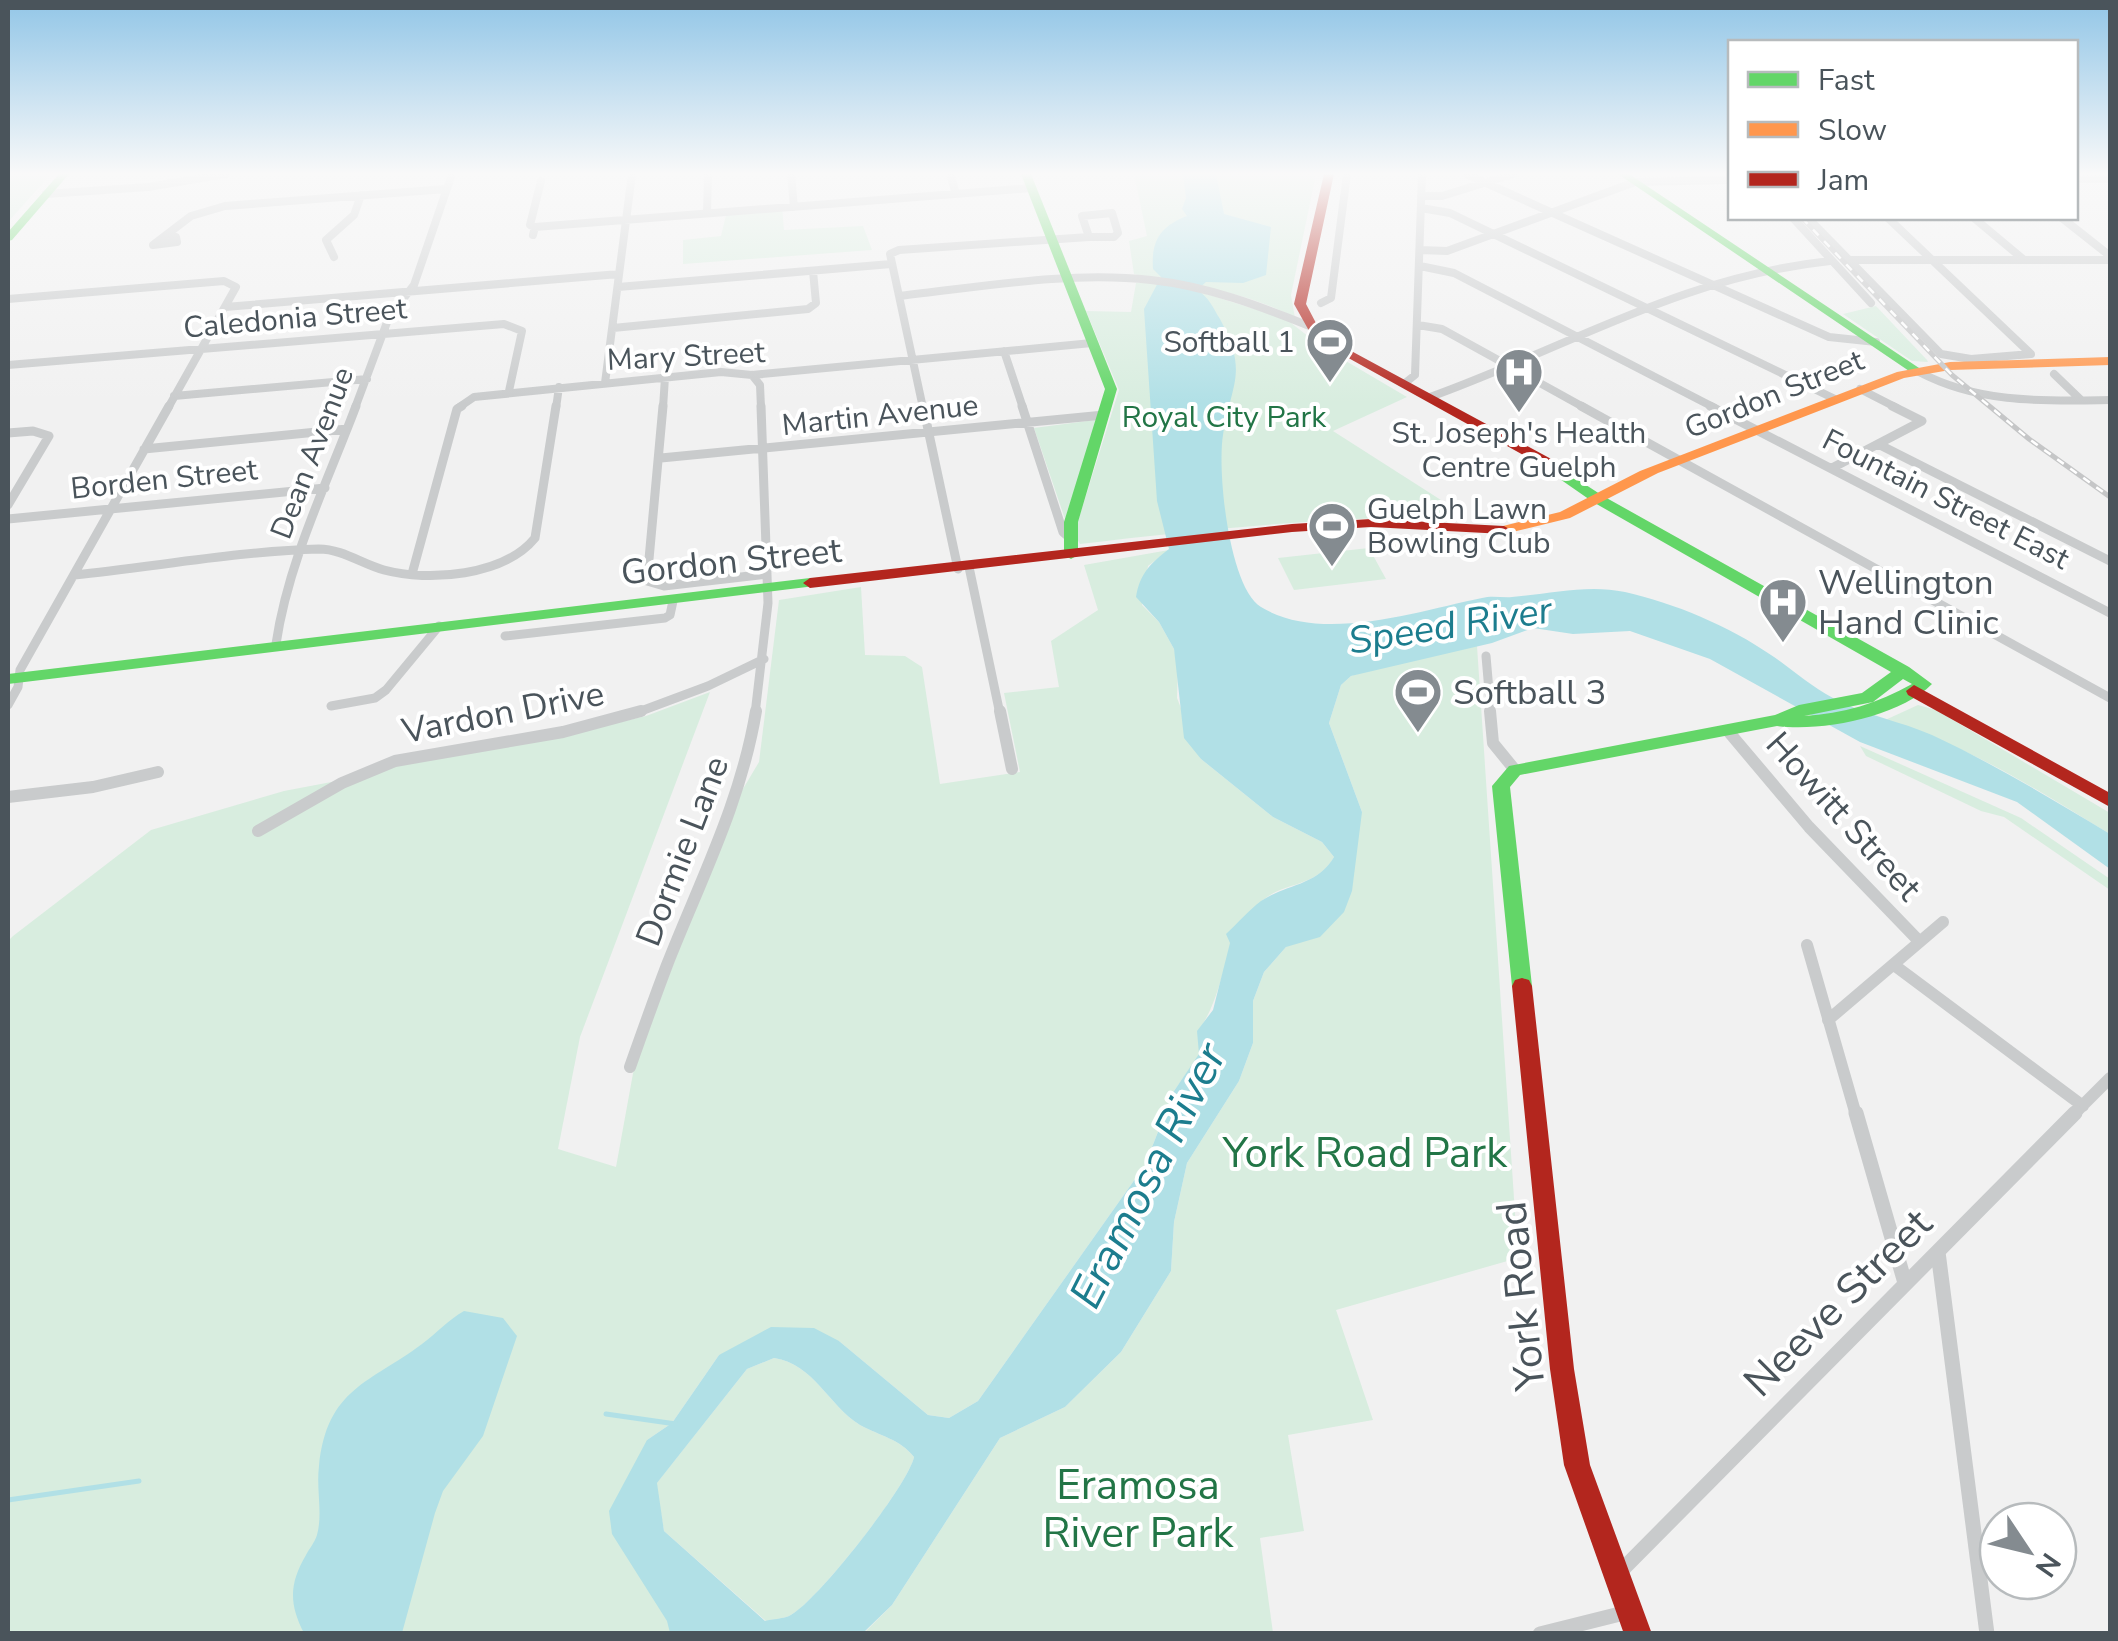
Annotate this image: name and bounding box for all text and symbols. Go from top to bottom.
legend [1728,40,2078,220]
text: Fast [1818,60,1875,101]
text: Slow [1818,110,1887,151]
text: Jam [1817,160,1869,201]
street label: Caledonia Street [182,288,409,349]
sports icon: Softball 1 [1304,316,1356,384]
place label: Softball 1 [1163,322,1295,363]
street label: Mary Street [606,332,767,381]
street label: Gordon Street [1679,340,1870,449]
hospital icon: St. Joseph's Health Centre Guelph [1493,346,1545,414]
street label: Dean Avenue [261,361,364,545]
street label: Martin Avenue [780,385,980,446]
park label: Royal City Park [1122,397,1327,438]
place label: St. Joseph's Health Centre Guelph [1392,413,1646,488]
street label: Fountain Street East [1815,419,2077,580]
street label: Borden Street [69,449,260,510]
place label: Guelph Lawn Bowling Club [1367,489,1551,564]
sports icon: Guelph Lawn Bowling Club [1306,500,1358,568]
street label: Gordon Street [618,526,844,596]
place label: Wellington Hand Clinic [1818,559,1999,646]
hospital icon: Wellington Hand Clinic [1757,576,1809,644]
water label: Speed River [1345,584,1557,667]
sports icon: Softball 3 [1392,666,1444,734]
place label: Softball 3 [1453,669,1607,716]
street label: Vardon Drive [397,670,608,755]
street label: Howitt Street [1755,722,1932,911]
street label: Dormie Lane [625,750,740,953]
water label: Eramosa River [1055,1031,1242,1319]
park label: York Road Park [1222,1125,1508,1182]
street label: Neeve Street [1731,1196,1945,1410]
street label: York Road [1483,1199,1560,1394]
park label: Eramosa River Park [1042,1457,1235,1562]
north arrow [1978,1501,2078,1601]
text: N [2026,1545,2069,1584]

